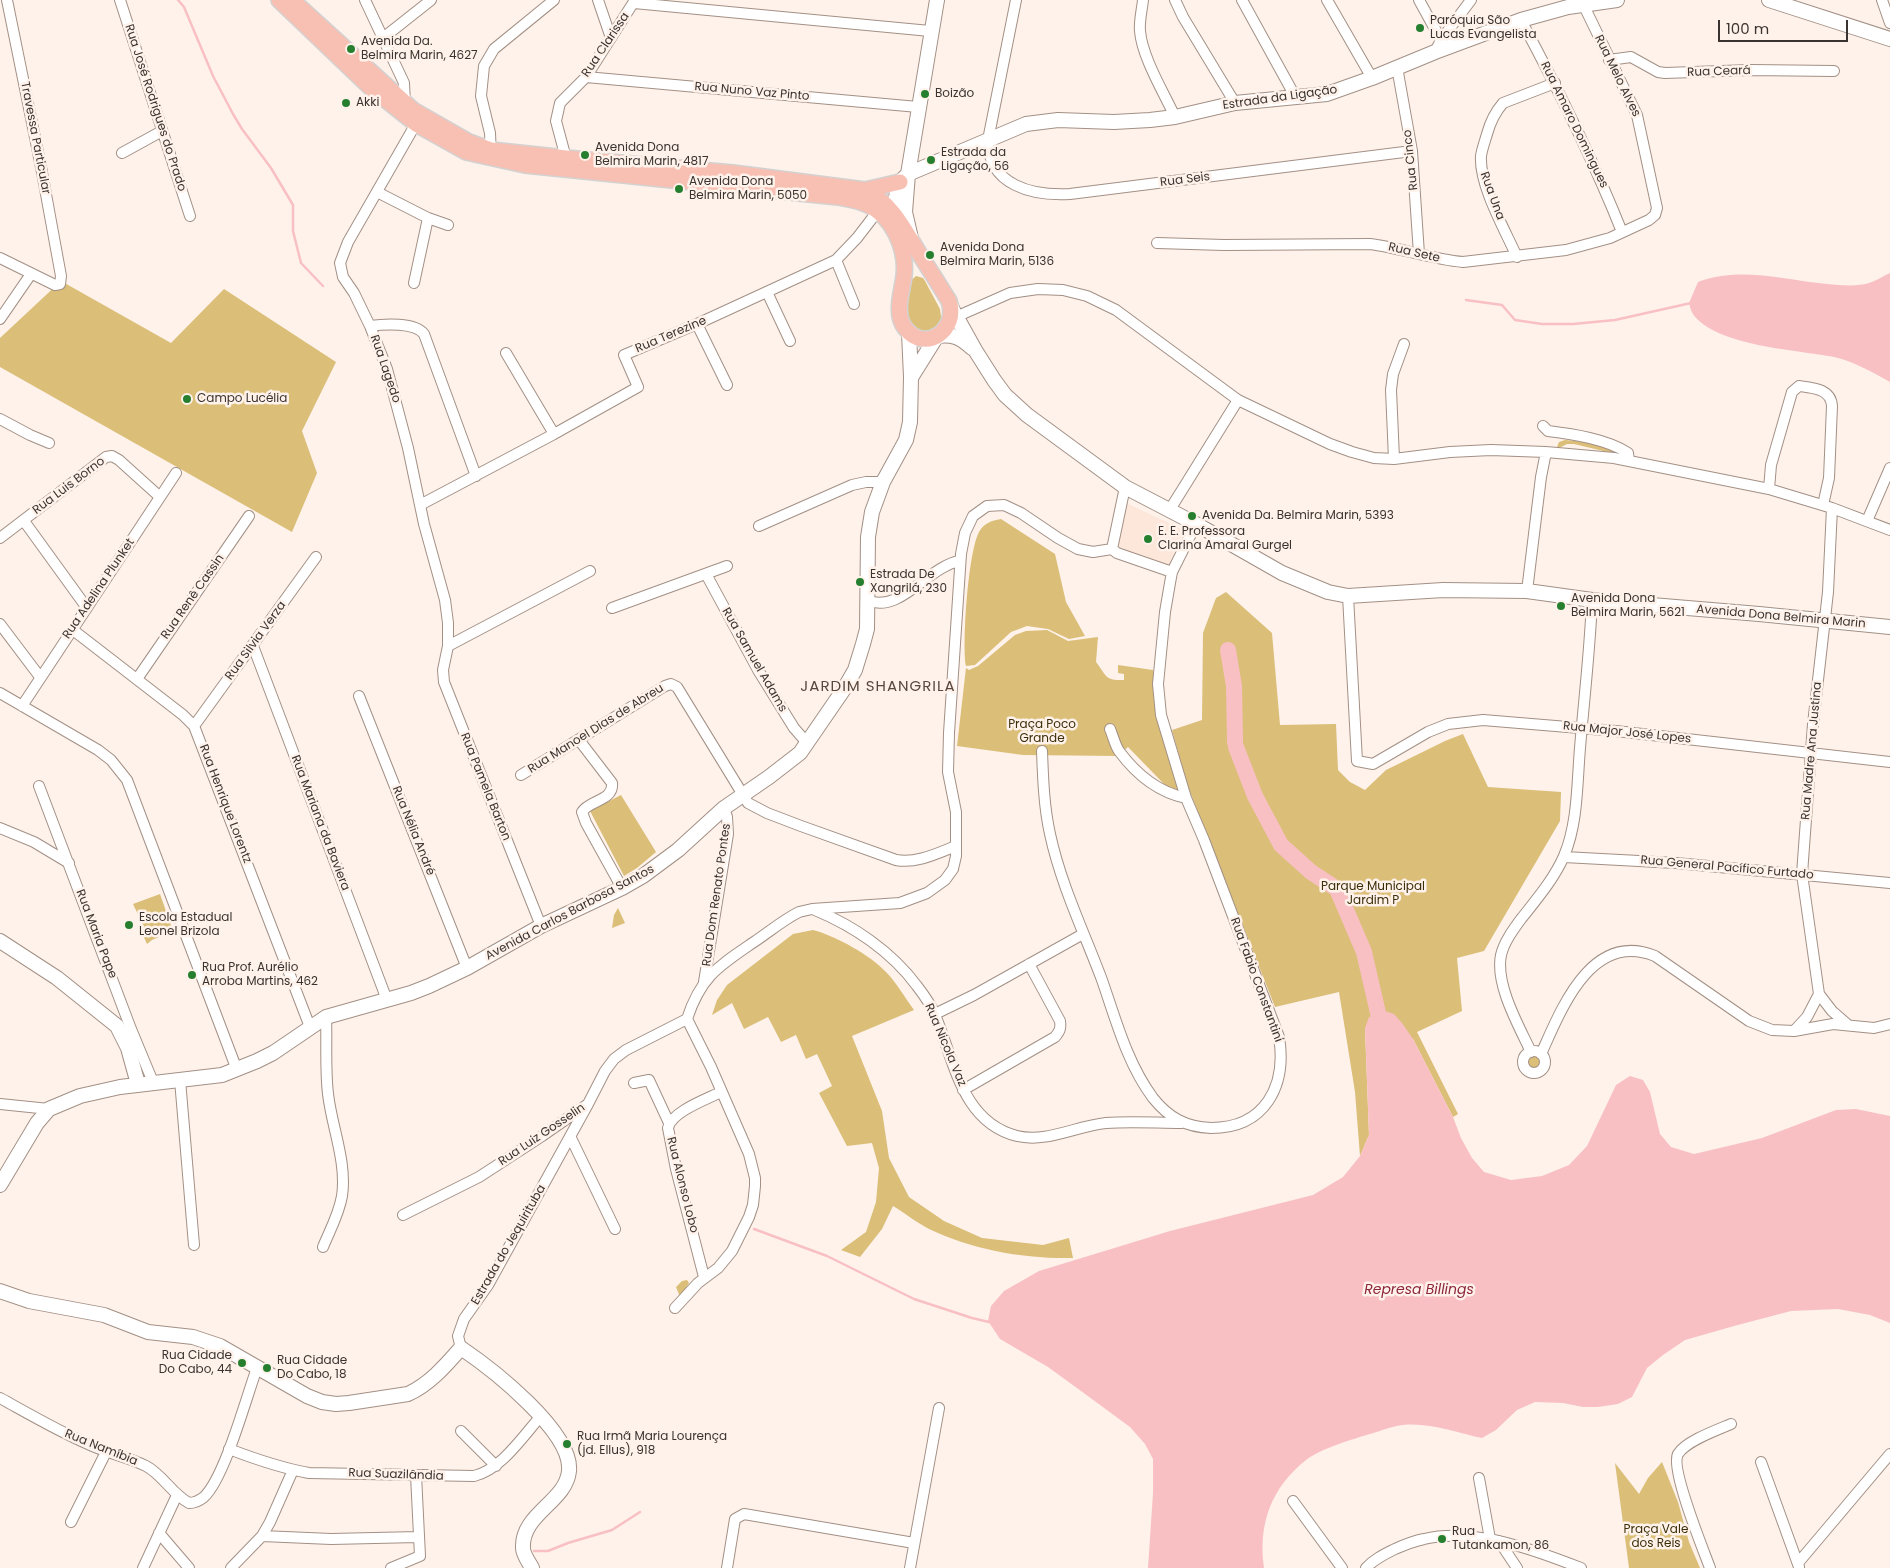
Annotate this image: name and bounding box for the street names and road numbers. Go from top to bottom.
street label: Rua Clarissa [579,10,633,80]
street label: Rua José Rodrigues do Prado [121,23,189,193]
street label: Rua Melo Alves [1591,33,1643,119]
street label: Rua Amaro Domingues [1537,59,1611,191]
street label: Rua Ceará [1687,64,1751,80]
street label: Travessa Particular [17,80,53,196]
street label: Rua Nuno Vaz Pinto [694,80,810,104]
street label: Estrada da Ligação [1222,83,1338,113]
street label: Rua Cinco [1401,129,1421,191]
street label: Rua Seis [1159,170,1211,190]
street label: Rua Una [1477,170,1507,222]
street label: Rua Sete [1387,240,1441,266]
street label: Rua Terezine [633,314,709,356]
street label: Rua Lagedo [367,333,403,405]
street label: Rua Luis Borno [30,454,108,518]
street label: Rua Adelina Plunket [60,536,138,642]
street label: Rua Renê Cassin [158,552,228,642]
street label: Rua Silvia Verza [223,599,289,683]
street label: Avenida Dona Belmira Marin [1696,602,1866,632]
street label: Rua Samuel Adams [718,605,790,715]
street label: Rua Manoel Dias de Abreu [526,681,666,777]
street label: Rua Madre Ana Justina [1799,681,1825,821]
street label: Rua Major José Lopes [1562,719,1692,747]
street label: Rua Pamela Barton [457,731,513,843]
street label: Rua Henrique Lorentz [196,743,254,865]
street label: Rua Mariana da Baviera [287,753,353,893]
street label: Rua Nélia André [388,784,438,878]
street label: Rua Dom Renato Pontes [700,823,734,967]
street label: Rua General Pacífico Furtado [1640,853,1814,883]
street label: Avenida Carlos Barbosa Santos [483,862,657,964]
street label: Rua Maria Pape [72,887,120,981]
street label: Rua Fabio Constantini [1227,916,1285,1044]
street label: Rua Nicola Vaz [921,1001,969,1089]
street label: Rua Luiz Gosselin [496,1101,588,1169]
street label: Rua Alonso Lobo [663,1135,701,1235]
street label: Estrada do Jequirituba [469,1182,549,1308]
street label: Rua Namíbia [62,1427,140,1469]
street label: Rua Suazilândia [348,1466,444,1484]

